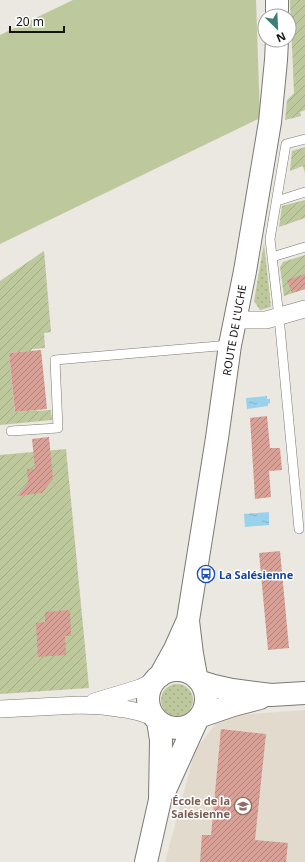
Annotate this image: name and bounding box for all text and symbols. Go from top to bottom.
scale bar [10,8,64,34]
north arrow [257,8,297,48]
text: 20 m [16,13,44,30]
text: N [274,29,288,46]
street label: ROUTE DE L'UCHE [219,283,249,377]
bus stop icon: La Salésienne [196,564,216,584]
place label: La Salésienne [219,567,294,582]
place label: École de la Salésienne [171,793,230,821]
school or university icon: École de la Salésienne [233,796,253,816]

